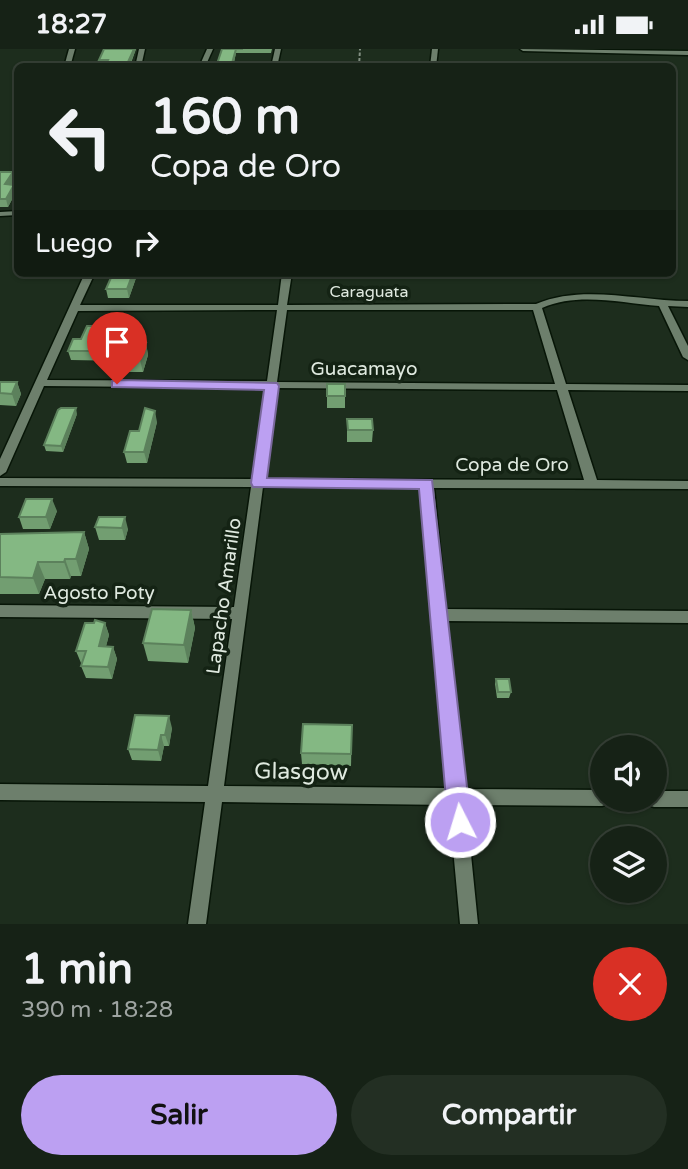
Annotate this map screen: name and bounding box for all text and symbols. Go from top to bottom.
text: 18:27 [35,9,107,40]
text: 160 m [150,88,300,147]
icon: left [35,91,126,182]
text: Copa de Oro [150,148,341,186]
icon: right [127,224,165,262]
text: Luego [35,228,113,259]
street label: Caraguata [330,282,408,302]
pin [87,312,147,384]
icon: arrive [98,323,136,361]
street label: Guacamayo [310,358,418,380]
street label: Copa de Oro [455,454,569,476]
street label: Lapacho Amarillo [202,516,246,676]
street label: Agosto Poty [43,582,155,604]
map controls [590,735,667,903]
button: sound [590,735,667,812]
street label: Glasgow [254,757,348,787]
position arrow [423,785,497,859]
button: layers [590,826,667,903]
text: 1 min [21,944,133,995]
button: close [593,947,667,1021]
text: 390 m · 18:28 [21,996,173,1024]
button: Salir [21,1075,337,1155]
button: Compartir [351,1075,667,1155]

